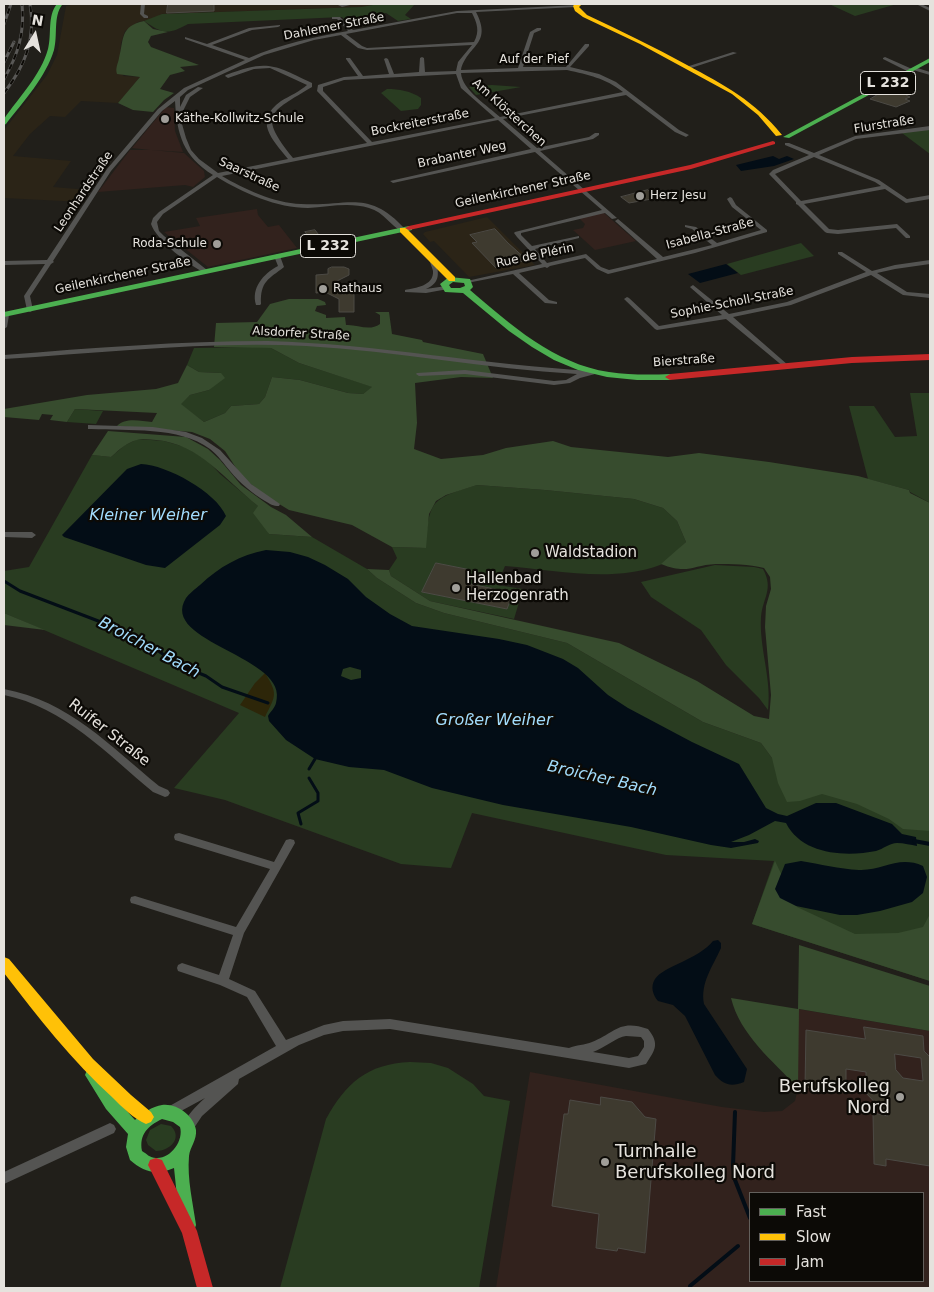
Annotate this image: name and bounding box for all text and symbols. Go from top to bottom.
north arrow [10,10,60,60]
street label: Dahlemer Straße [282,10,386,44]
text: N [30,11,45,29]
street label: Auf der Pief [499,53,569,67]
road number: L 232 [860,72,916,95]
street label: Am Klösterchen [469,76,549,150]
street label: Bockreiterstraße [370,106,470,140]
place label: Käthe-Kollwitz-Schule [175,112,304,126]
marker: Käthe-Kollwitz-Schule [159,113,171,125]
street label: Flurstraße [853,113,915,137]
street label: Brabanter Weg [416,139,508,171]
street label: Leonhardstraße [52,149,116,235]
street label: Saarstraße [216,155,282,195]
street label: Geilenkirchener Straße [454,169,592,211]
place label: Herz Jesu [650,189,706,203]
marker: Herz Jesu [634,190,646,202]
street label: Isabella-Straße [665,215,755,253]
road number: L 232 [300,235,356,258]
place label: Roda-Schule [132,237,207,251]
marker: Roda-Schule [211,238,223,250]
street label: Rue de Plérin [495,241,575,271]
street label: Geilenkirchener Straße [54,255,192,297]
place label: Rathaus [333,282,382,296]
marker: Rathaus [317,283,329,295]
street label: Sophie-Scholl-Straße [669,284,795,322]
street label: Alsdorfer Straße [252,324,350,344]
street label: Bierstraße [653,352,715,370]
water label: Kleiner Weiher [89,506,207,526]
place label: Waldstadion [545,544,637,562]
marker: Waldstadion [529,547,541,559]
place label: Hallenbad Herzogenrath [466,570,569,605]
marker: Hallenbad Herzogenrath [450,582,462,594]
water label: Broicher Bach [95,613,203,683]
street label: Ruifer Straße [65,696,153,770]
water label: Großer Weiher [435,711,553,731]
water label: Broicher Bach [545,757,659,801]
place label: Berufskolleg Nord [779,1076,890,1118]
marker: Berufskolleg Nord [894,1091,906,1103]
place label: Turnhalle Berufskolleg Nord [615,1141,775,1184]
marker: Turnhalle Berufskolleg Nord [599,1156,611,1168]
legend [749,1192,924,1282]
text: Fast [796,1203,826,1221]
text: Slow [796,1228,831,1246]
text: Jam [796,1253,824,1271]

